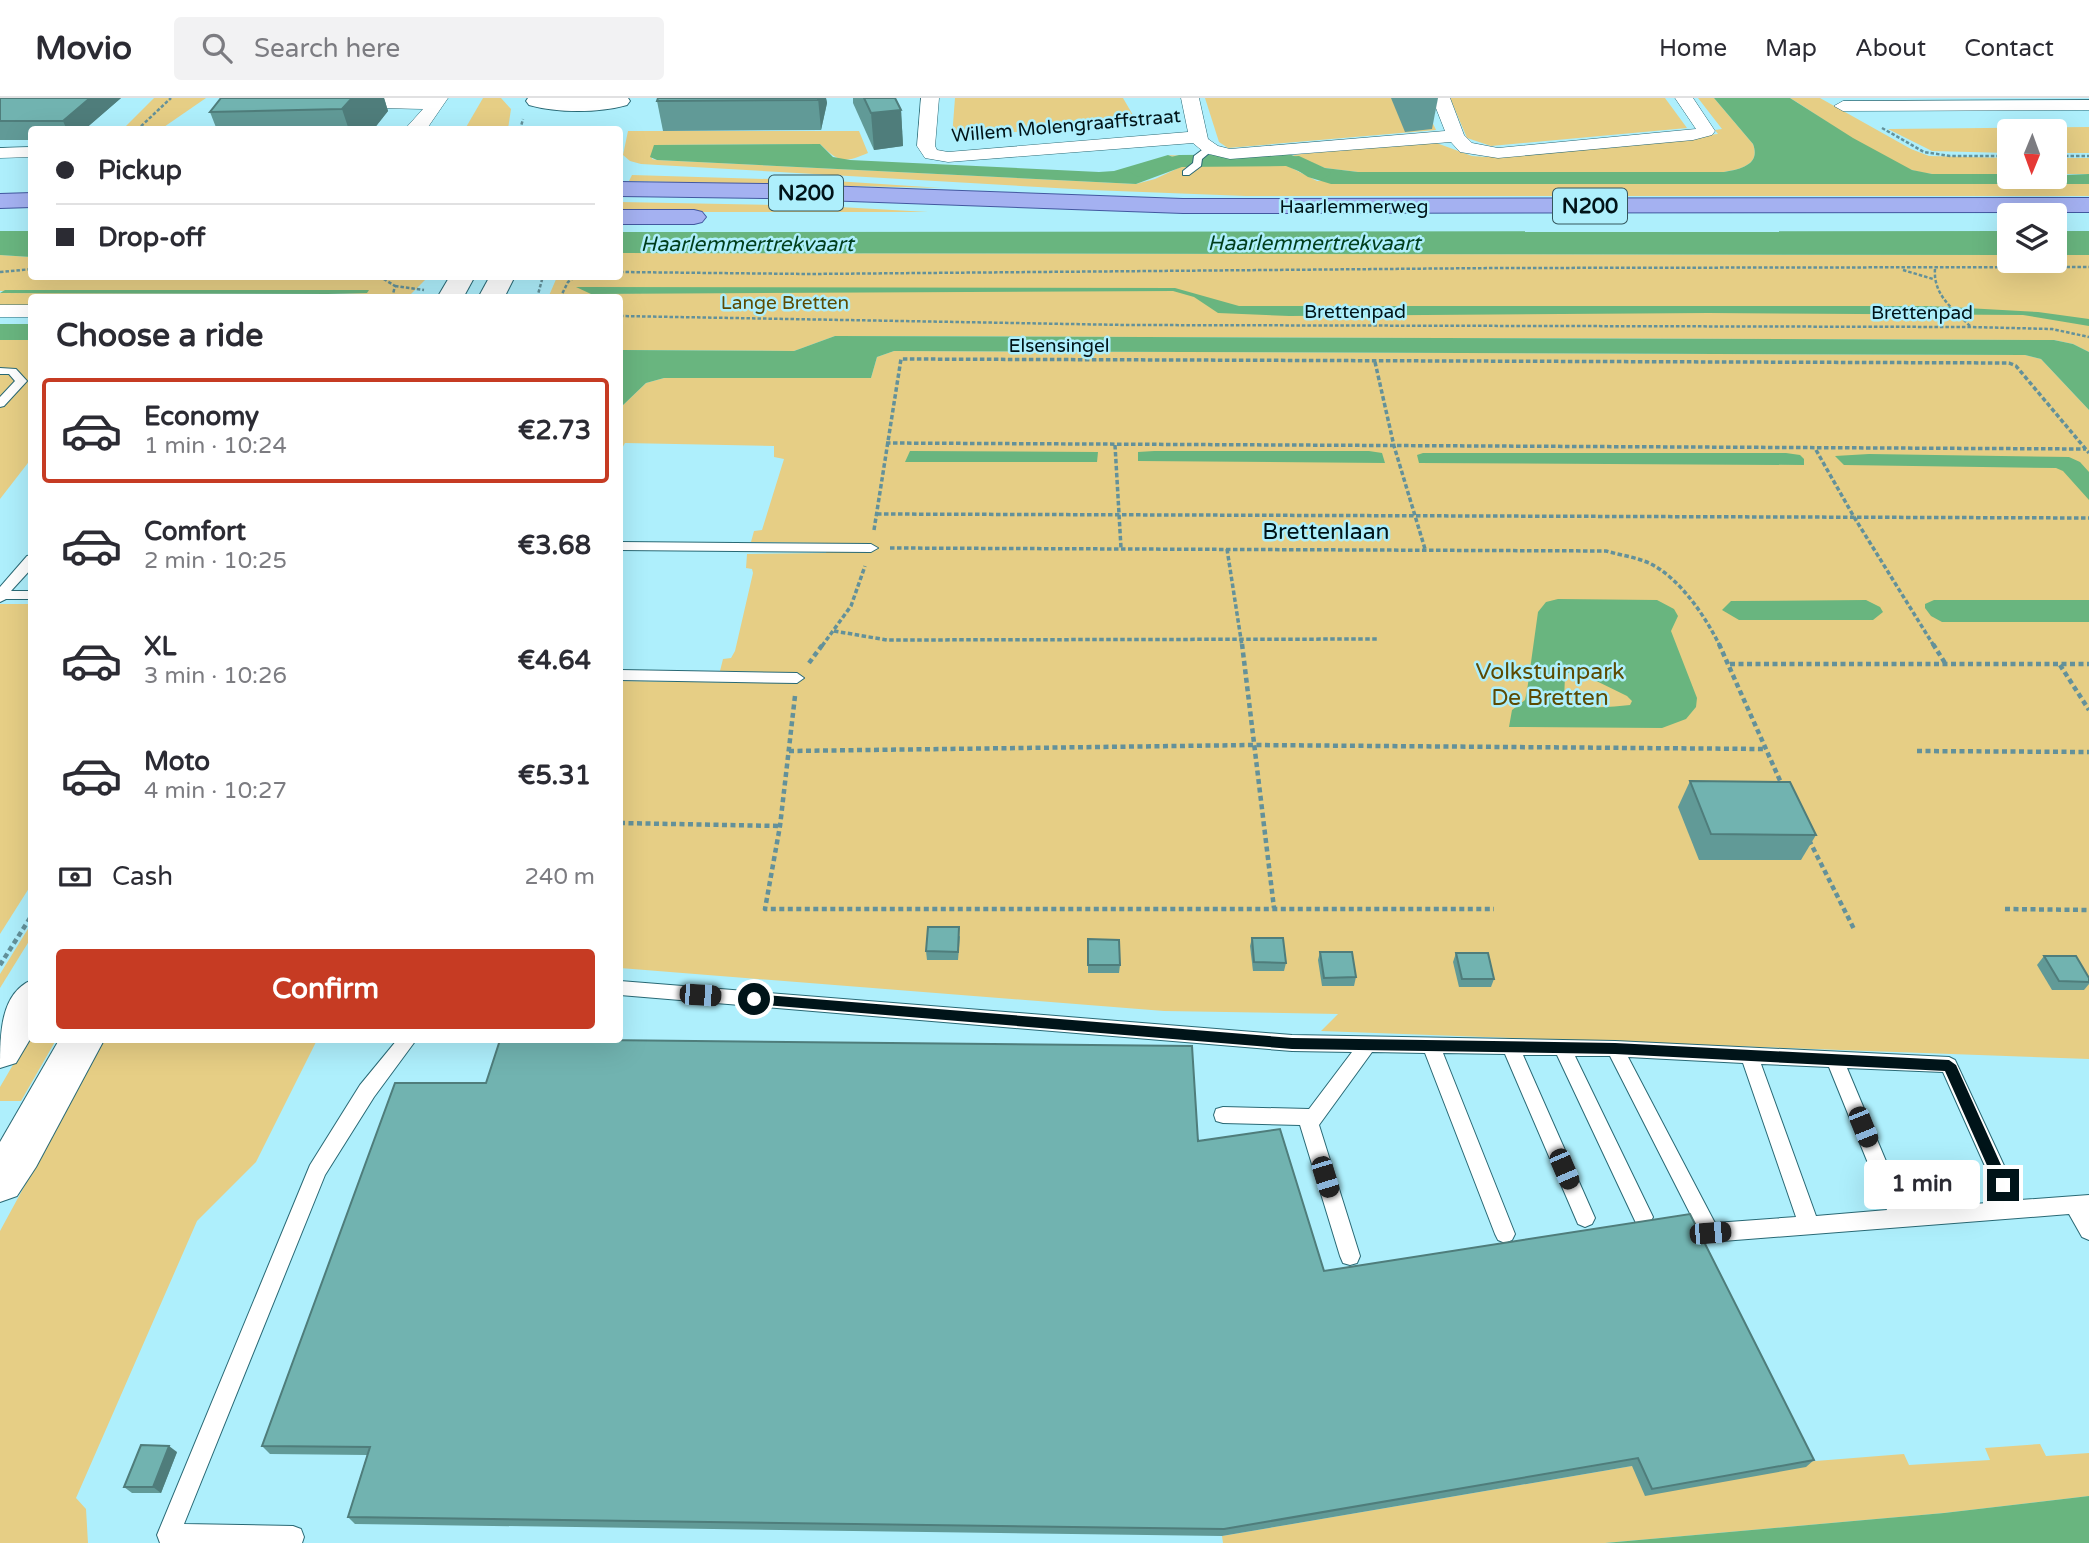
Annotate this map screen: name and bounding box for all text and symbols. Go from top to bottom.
search box [174,17,664,80]
text: Movio [35,29,132,68]
icon: search [198,29,236,67]
text: Search here [254,33,400,64]
text: Home [1659,34,1727,63]
text: Map [1765,34,1817,63]
text: About [1855,34,1926,63]
text: Contact [1964,34,2054,63]
street label: Willem Molengraaffstraat [950,105,1182,147]
north arrow [1997,119,2067,189]
map controls [1997,119,2067,273]
text: Pickup [98,155,182,186]
road number: N200 [769,176,843,210]
road number: N200 [1553,188,1627,224]
street label: Haarlemmerweg [1279,196,1429,218]
button: layers [1997,203,2067,273]
text: Drop-off [98,222,205,253]
water label: Haarlemmertrekvaart [1208,231,1422,256]
water label: Haarlemmertrekvaart [641,232,855,257]
park label: Lange Bretten [721,292,849,314]
street label: Brettenpad [1304,301,1406,323]
street label: Brettenpad [1871,302,1973,324]
text: Choose a ride [56,317,263,355]
street label: Elsensingel [1008,335,1110,357]
icon: car [60,399,123,462]
text: Economy [144,401,259,432]
text: €2.73 [518,415,591,446]
text: 1 min · 10:24 [144,432,287,460]
icon: car [60,514,123,577]
text: Comfort [144,516,246,547]
street label: Brettenlaan [1262,518,1390,546]
text: €3.68 [518,530,591,561]
text: 2 min · 10:25 [144,547,287,575]
icon: car [60,629,123,692]
text: XL [144,631,176,662]
text: €4.64 [518,645,591,676]
park label: Volkstuinpark De Bretten [1475,658,1625,712]
text: 3 min · 10:26 [144,662,287,690]
icon: car [60,744,123,807]
text: Moto [144,746,210,777]
text: €5.31 [518,760,591,791]
text: 4 min · 10:27 [144,777,287,805]
icon: cash [56,858,94,896]
text: Cash [112,861,173,892]
text: 240 m [525,863,595,891]
button: Confirm [56,949,595,1029]
car [679,983,722,1007]
route start [738,983,770,1015]
car [1846,1104,1881,1150]
car [1547,1146,1582,1192]
car [1309,1154,1342,1200]
callout: 1 min [1863,1160,1979,1210]
route end [1987,1169,2019,1201]
text: 1 min [1891,1170,1953,1198]
car [1689,1221,1732,1245]

